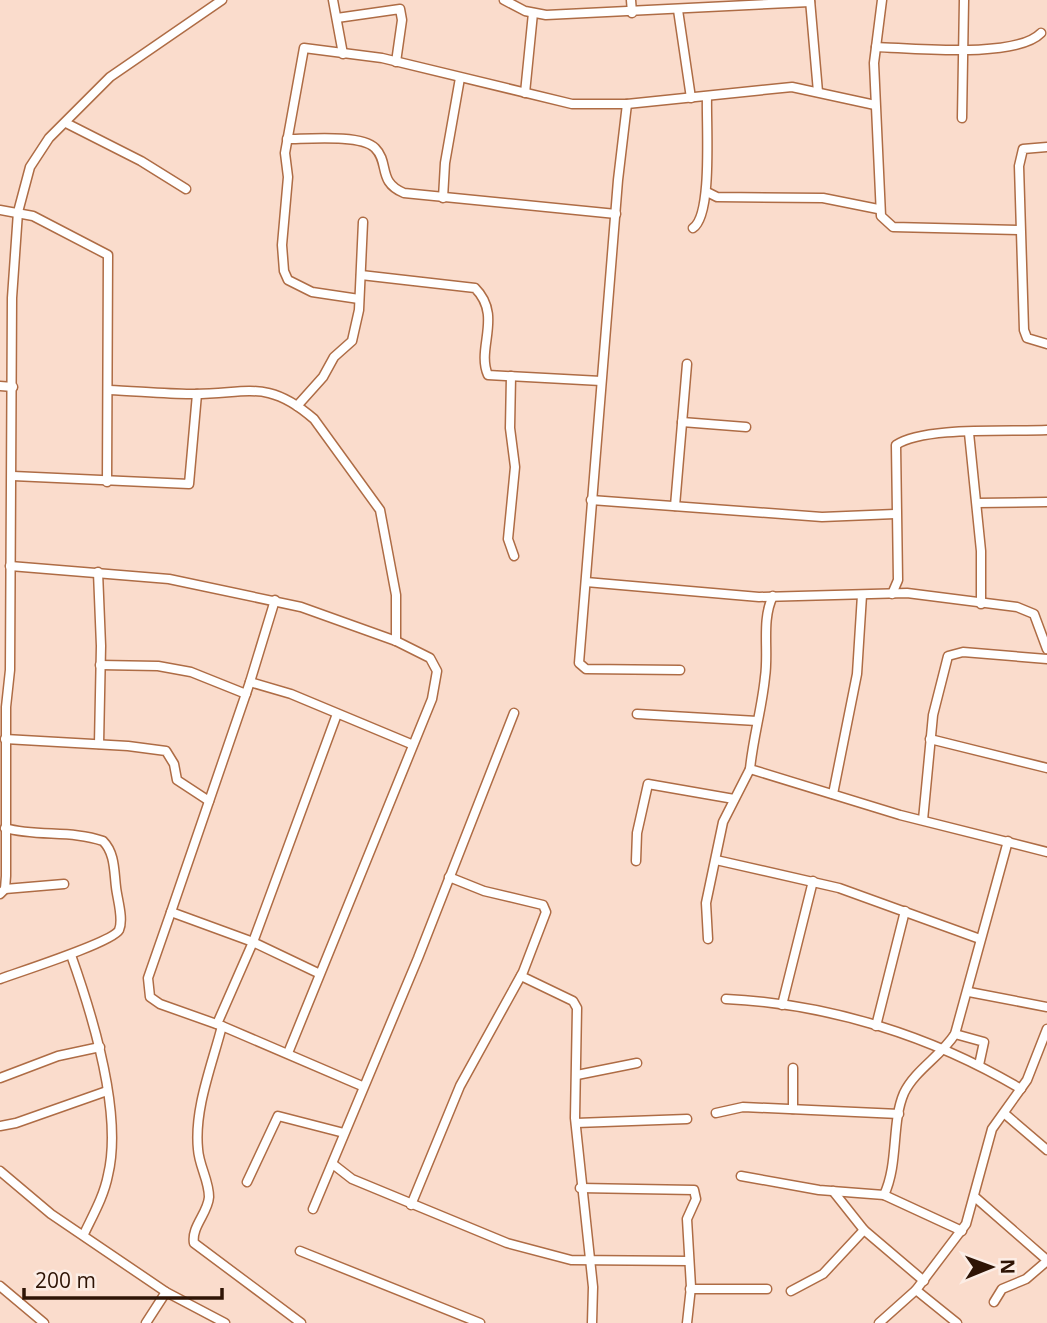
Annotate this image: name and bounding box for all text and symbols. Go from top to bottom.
north arrow [956,1232,1026,1302]
scale bar [24,1256,222,1300]
text: N [995,1259,1021,1275]
text: 200 m [35,1266,96,1294]

